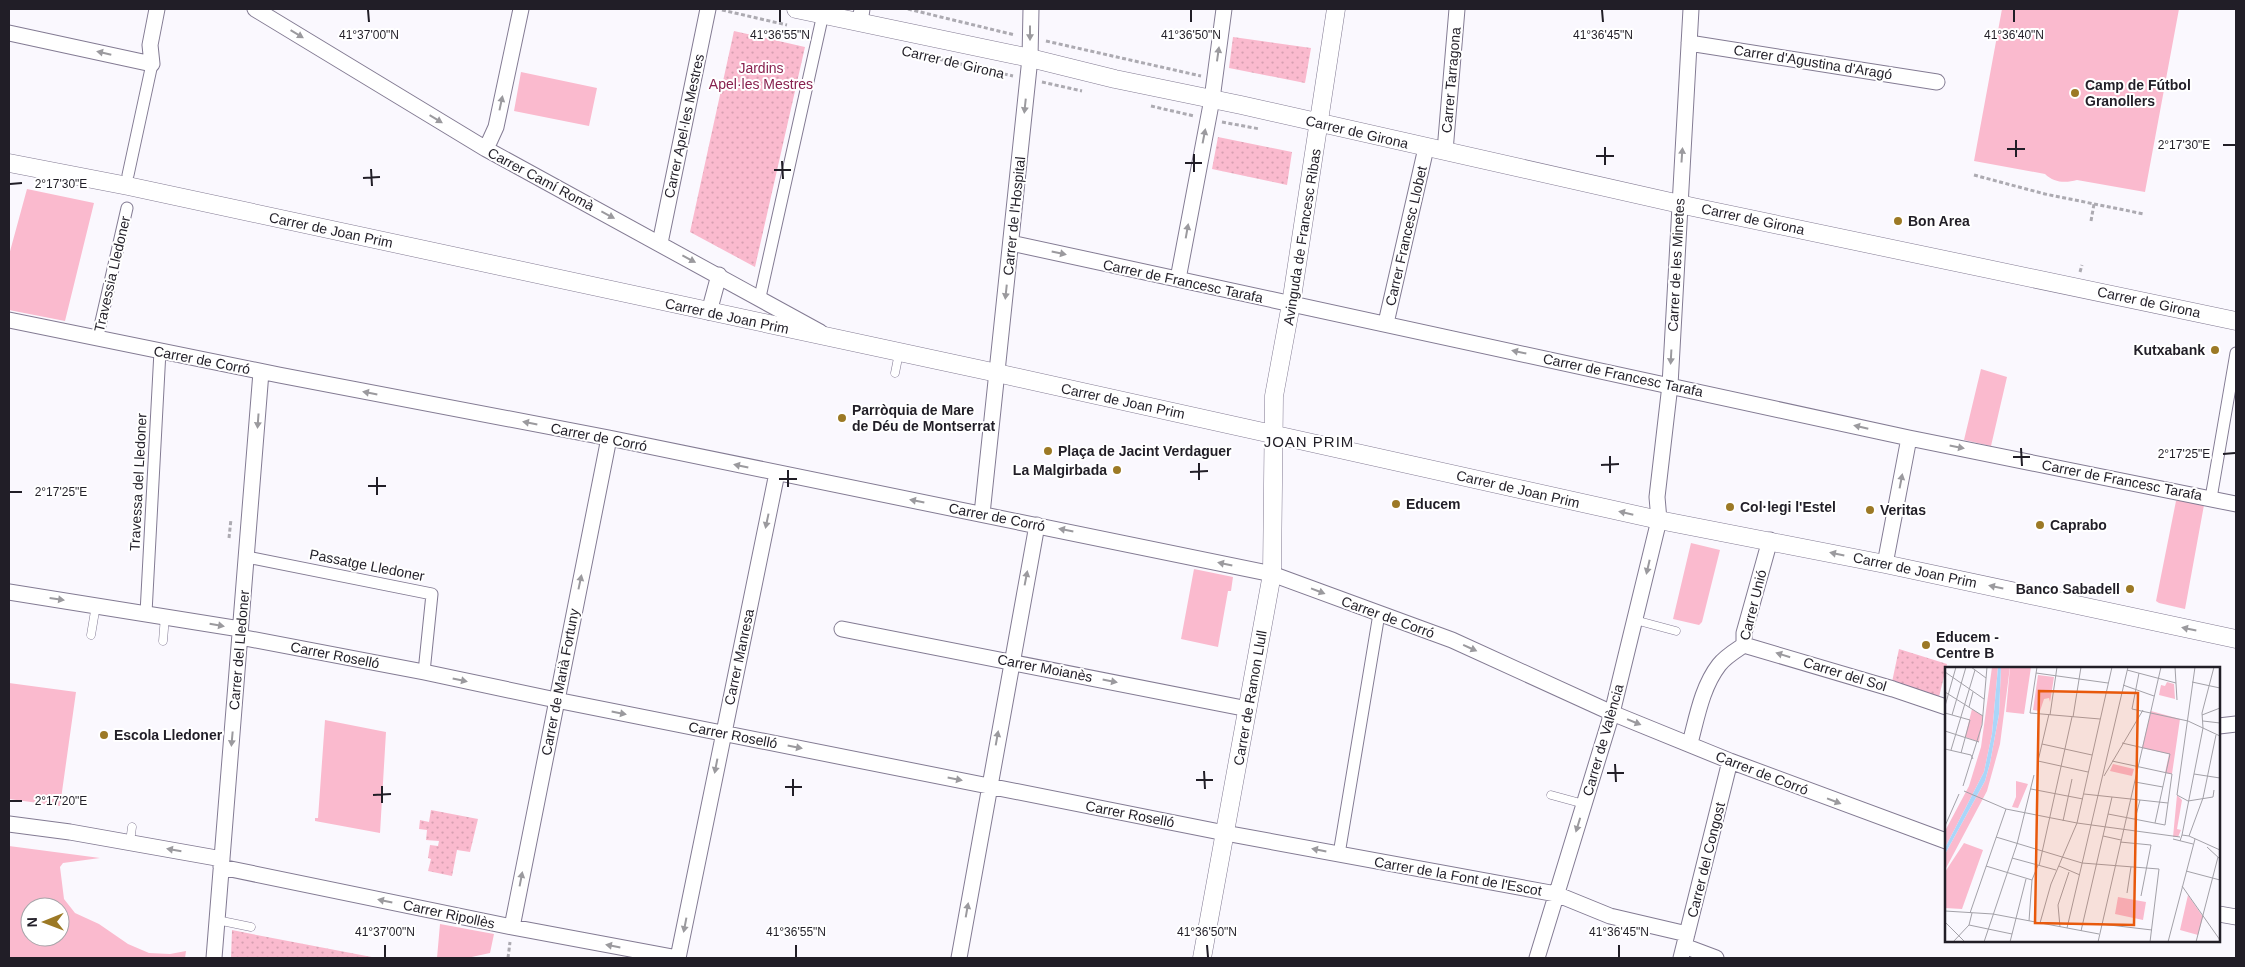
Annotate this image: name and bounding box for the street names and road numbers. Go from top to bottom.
street label: Carrer Tarragona [1438,26,1464,134]
street label: Carrer de Girona [900,42,1006,82]
street label: Carrer d'Agustina d'Aragó [1733,42,1894,82]
street label: Carrer Apel·les Mestres [661,52,707,200]
street label: Carrer de Girona [1304,112,1410,152]
street label: Carrer Camí Romà [485,144,597,214]
street label: Avinguda de Francesc Ribas [1280,147,1324,327]
street label: Carrer de l'Hospital [1000,156,1028,276]
street label: Carrer Francesc Llobet [1382,164,1430,308]
street label: Carrer de les Minetes [1665,198,1687,332]
street label: Carrer de Girona [1700,200,1806,238]
street label: Carrer de Joan Prim [268,209,394,251]
street label: Travessia Lledoner [91,214,133,334]
street label: Carrer de Francesc Tarafa [1102,256,1265,306]
street label: Carrer de Girona [2096,283,2202,321]
street label: Carrer de Joan Prim [664,295,790,337]
street label: Carrer de Corró [152,343,252,377]
street label: Carrer de Francesc Tarafa [1542,350,1705,400]
street label: Carrer de Joan Prim [1060,380,1186,422]
street label: Travessa del Lledoner [126,412,150,551]
street label: Carrer de Corró [549,420,649,454]
street label: Carrer de Francesc Tarafa [2040,457,2204,503]
street label: Carrer de Joan Prim [1455,467,1581,511]
street label: Carrer de Corró [947,500,1047,534]
street label: Passatge Lledoner [308,546,426,584]
street label: Carrer de Joan Prim [1852,549,1978,591]
street label: Carrer Unió [1736,568,1770,642]
street label: Carrer del Lledoner [226,589,252,711]
street label: Carrer de Corró [1339,593,1437,641]
street label: Carrer de Marià Fortuny [538,607,582,757]
street label: Carrer Manresa [721,607,757,707]
street label: Carrer de Ramon Llull [1230,629,1270,767]
street label: Carrer Roselló [289,639,381,672]
street label: Carrer Moianès [996,651,1094,685]
street label: Carrer del Sol [1801,654,1889,694]
street label: Carrer de València [1579,682,1627,798]
street label: Carrer Roselló [687,719,779,752]
street label: Carrer de Corró [1713,748,1811,798]
street label: Carrer Roselló [1084,798,1176,831]
street label: Carrer del Congost [1684,801,1728,919]
street label: Carrer de la Font de l'Escot [1373,853,1543,899]
street label: Carrer Ripollès [402,896,496,932]

